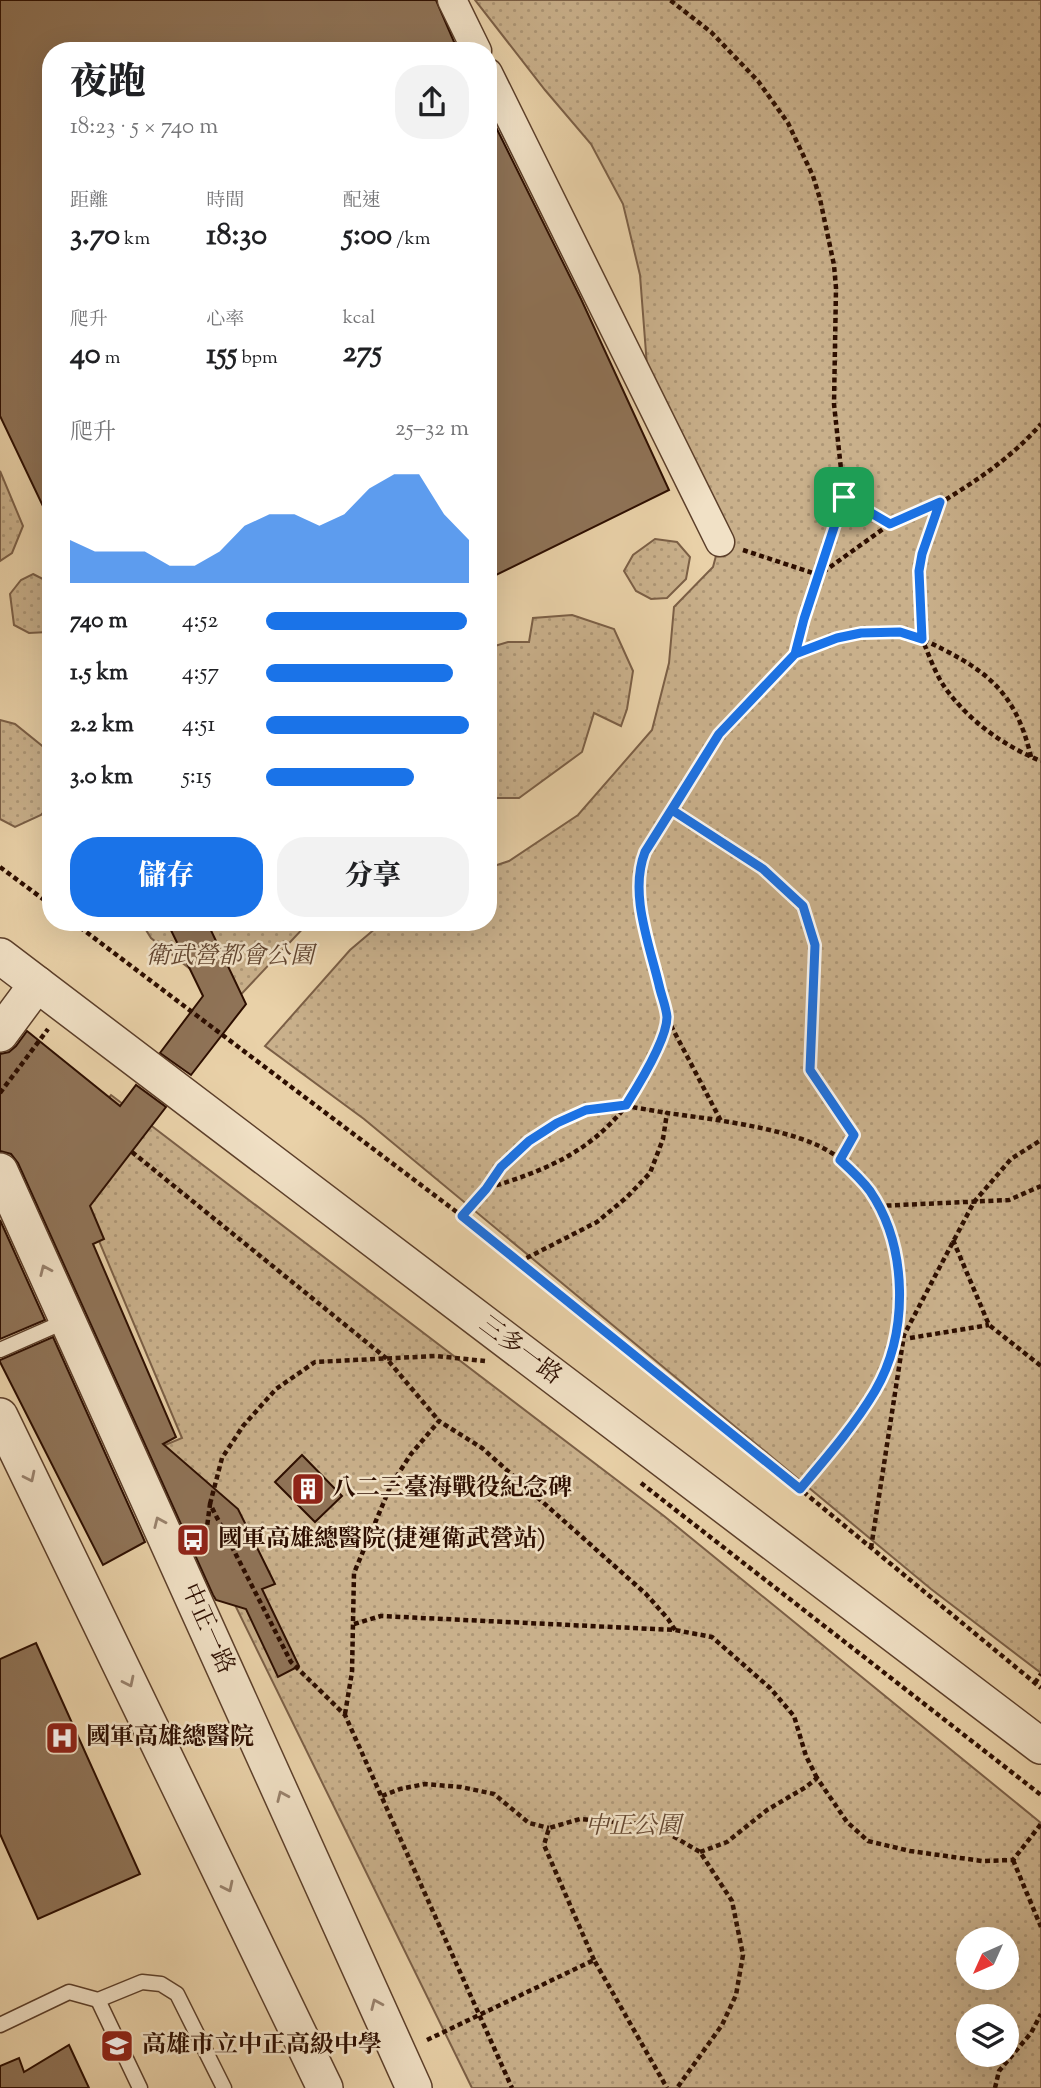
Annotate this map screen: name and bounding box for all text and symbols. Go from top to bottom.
text: 夜跑 [70,58,146,112]
button: share [395,65,469,139]
text: 18:23 · 5 × 740 m [70,111,218,144]
text: 距離 [70,188,108,215]
text: 時間 [206,188,244,215]
text: 配速 [343,188,381,215]
text: 3.70 [70,215,120,258]
text: 18:30 [206,215,267,258]
text: 5:00 [343,215,392,258]
text: km [120,226,150,253]
text: /km [392,226,431,253]
text: kcal [343,305,375,332]
text: 爬升 [70,307,108,334]
text: 心率 [206,307,244,334]
text: 275 [343,332,382,375]
text: 40 [70,334,101,377]
text: 155 [206,334,237,377]
text: m [101,345,121,372]
text: bpm [237,345,278,372]
text: 25–32 m [395,413,469,446]
text: 爬升 [70,417,116,450]
pin [814,467,874,527]
icon: arrive [825,478,863,516]
text: 740 m [70,605,127,638]
text: 4:52 [182,605,218,638]
text: 1.5 km [70,657,128,690]
text: 4:57 [182,657,219,690]
text: 2.2 km [70,709,134,742]
text: 4:51 [182,709,215,742]
text: 3.0 km [70,761,133,794]
text: 5:15 [182,761,212,794]
button: 儲存 [70,837,263,917]
button: 分享 [277,837,469,917]
park label: 衛武營都會公園 [146,940,318,974]
one-way arrow [39,1265,53,1277]
street label: 三多一路 [471,1309,569,1393]
one-way arrow [21,1470,35,1482]
building icon: 八二三臺海戰役紀念碑 [289,1470,327,1508]
place label: 八二三臺海戰役紀念碑 [332,1472,572,1506]
one-way arrow [153,1517,167,1529]
bus stop icon: 國軍高雄總醫院(捷運衛武營站) [174,1521,212,1559]
place label: 國軍高雄總醫院(捷運衛武營站) [218,1523,546,1557]
street label: 中正一路 [172,1578,242,1680]
one-way arrow [121,1675,135,1687]
hospital icon: 國軍高雄總醫院 [43,1719,81,1757]
place label: 國軍高雄總醫院 [86,1721,254,1755]
one-way arrow [276,1791,290,1803]
park label: 中正公園 [585,1810,685,1844]
one-way arrow [220,1880,234,1892]
north arrow [956,1927,1018,1990]
map controls [956,1927,1019,2067]
one-way arrow [370,1998,384,2011]
button: layers [956,2004,1019,2067]
school or university icon: 高雄市立中正高級中學 [98,2027,136,2065]
place label: 高雄市立中正高級中學 [142,2029,382,2063]

